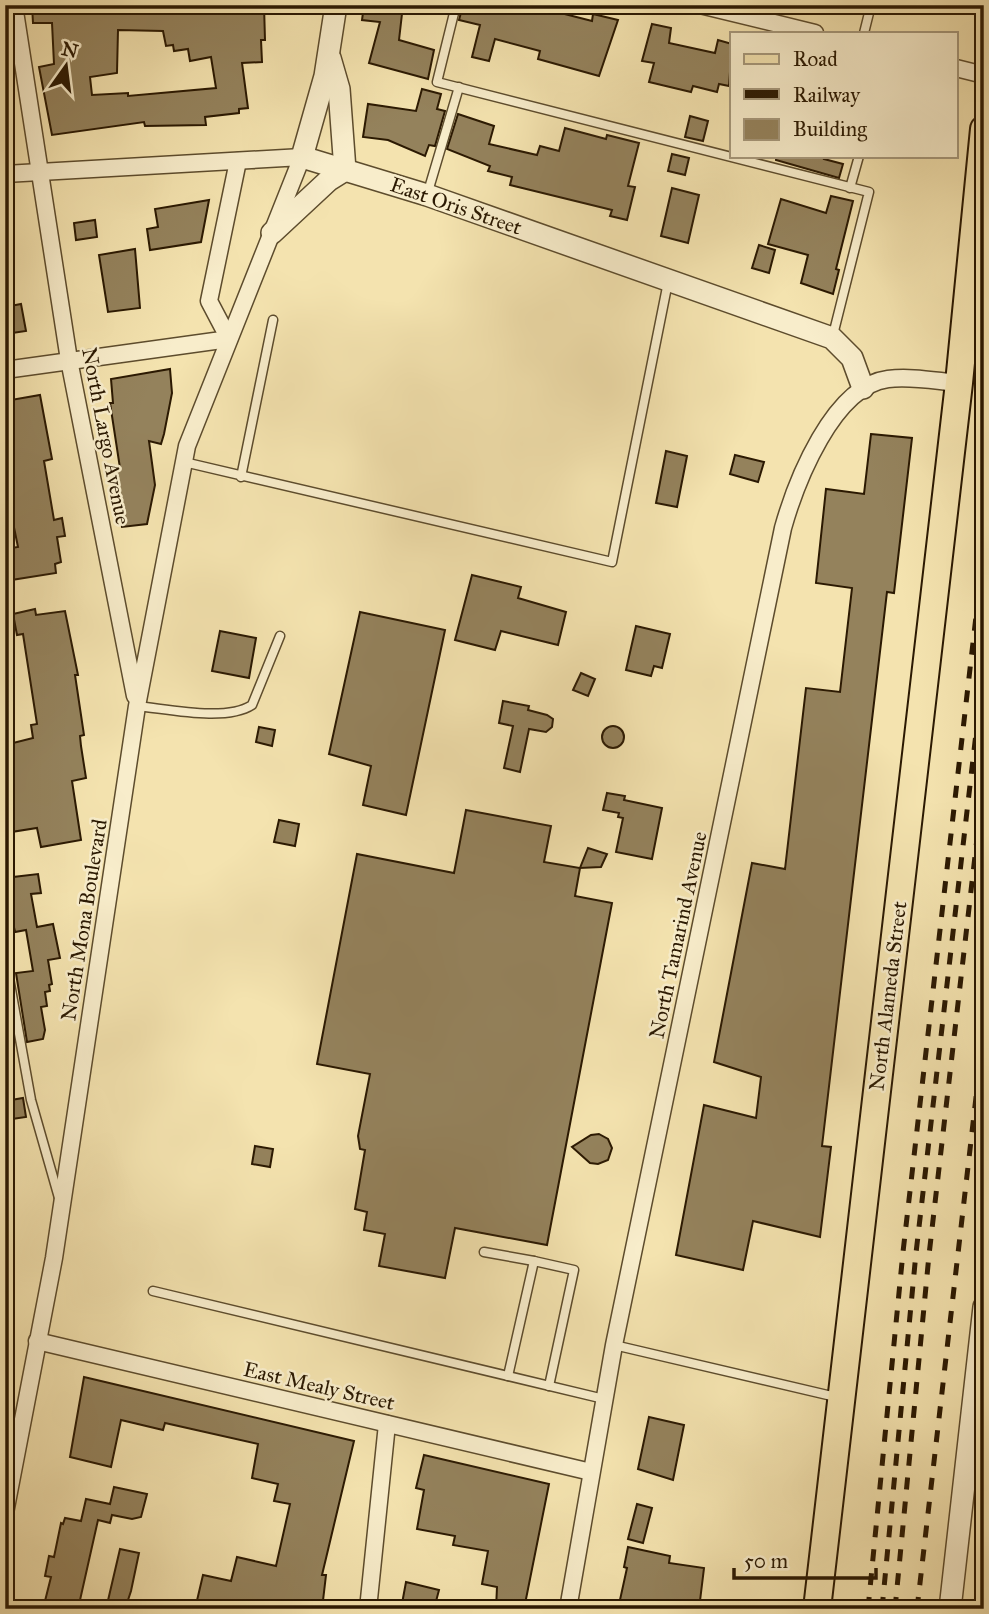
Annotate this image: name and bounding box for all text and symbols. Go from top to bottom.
north arrow [32,32,102,102]
legend [730,32,958,158]
text: N [59,37,81,63]
text: Road [793,46,838,72]
text: Railway [793,82,861,108]
text: Building [793,116,867,142]
street label: East Oris Street [387,171,526,241]
street label: North Largo Avenue [76,345,136,527]
street label: North Mona Boulevard [55,817,113,1023]
street label: North Tamarind Avenue [643,829,713,1041]
street label: North Alameda Street [863,899,913,1092]
street label: East Mealy Street [241,1356,398,1416]
scale bar [734,1537,875,1581]
text: 50 m [744,1548,789,1574]

